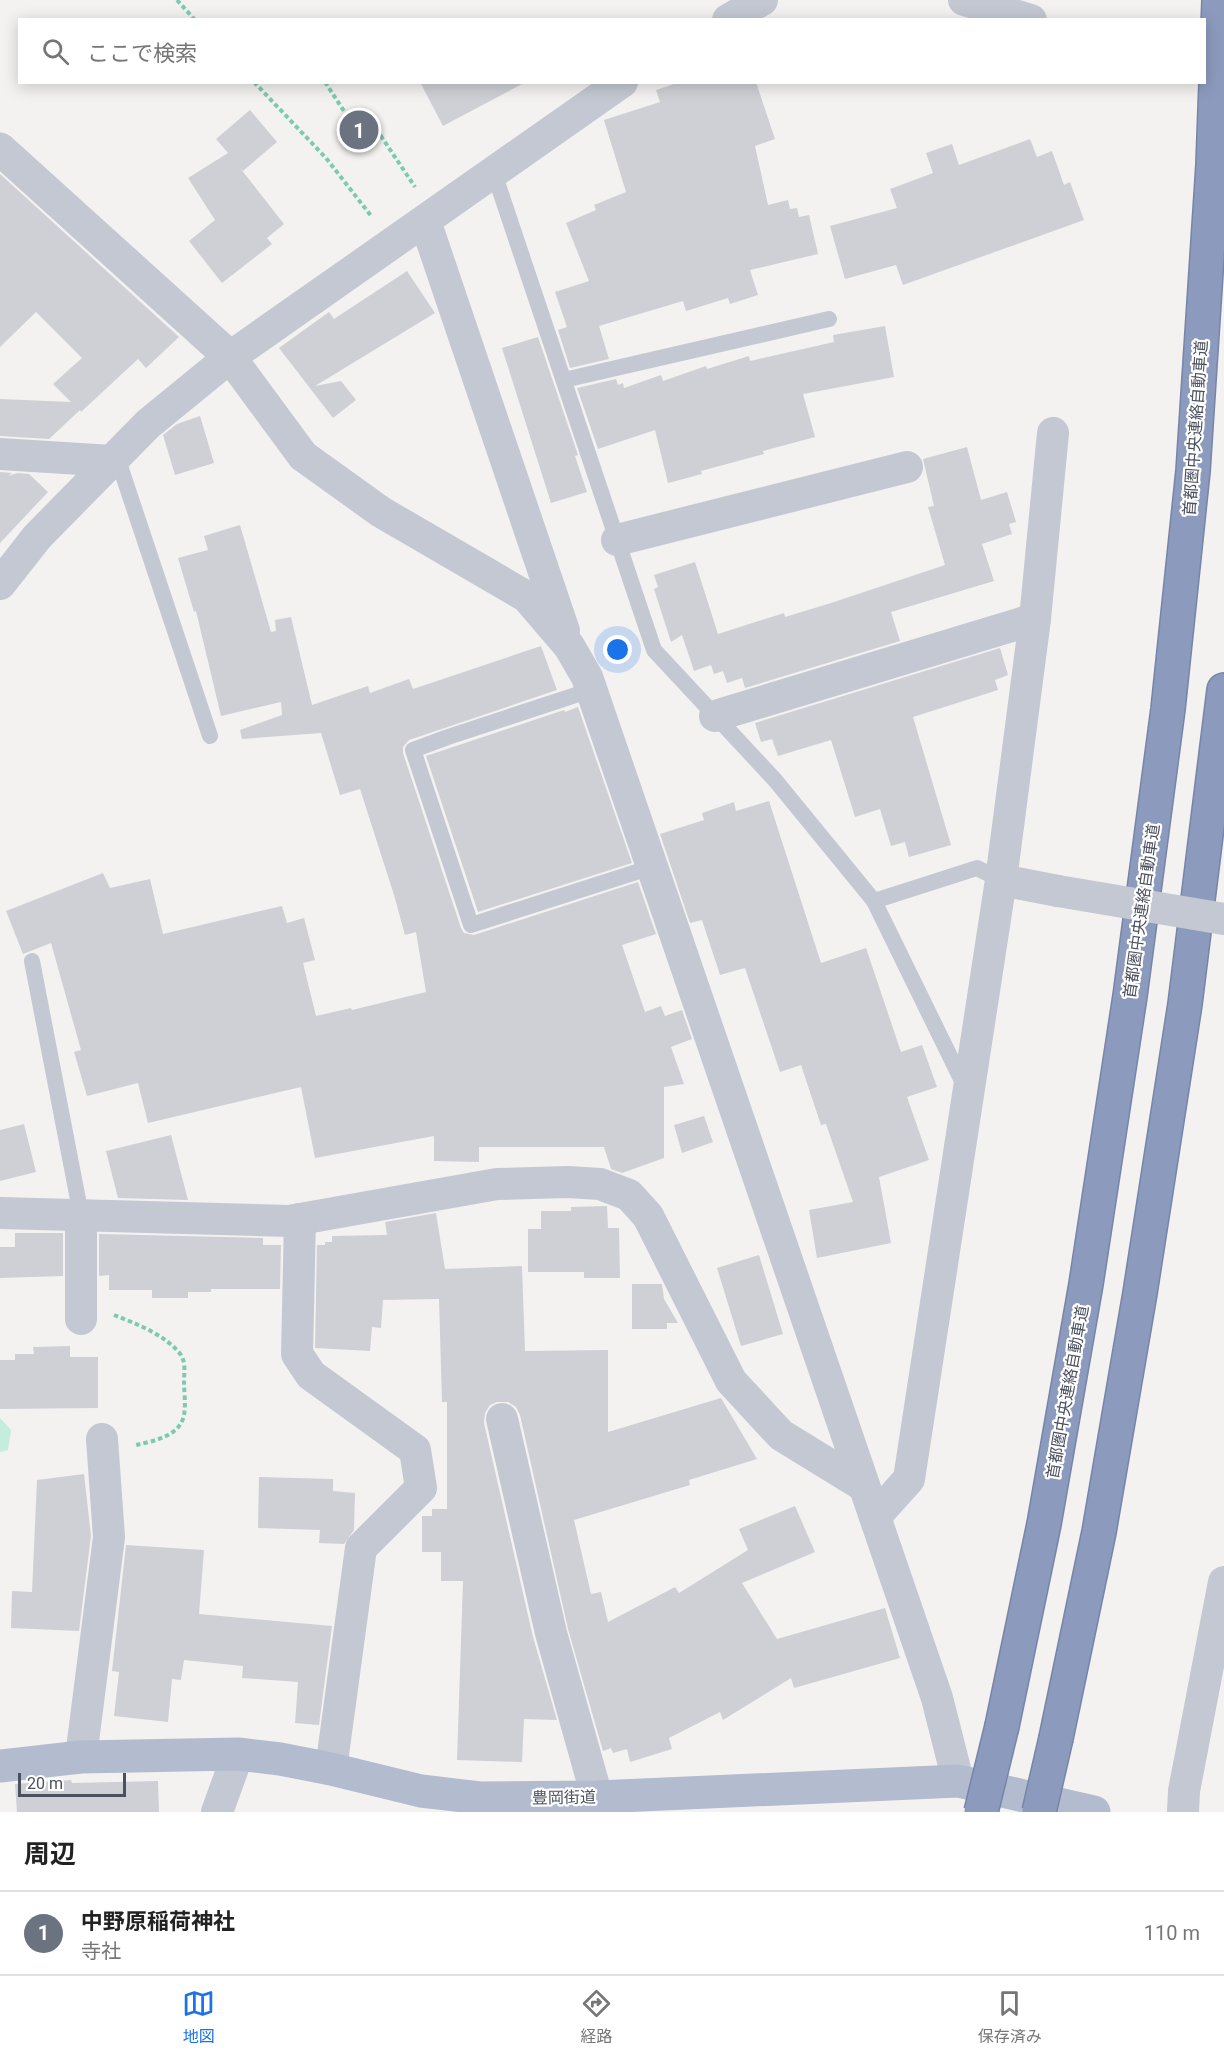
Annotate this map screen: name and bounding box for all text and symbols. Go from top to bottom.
search box [18,18,1206,84]
icon: search [39,35,72,68]
text: ここで検索 [87,41,197,66]
pin: 1 [340,108,378,152]
street label: 首都圏中央連絡自動車道 [1180,340,1211,516]
your location [603,635,632,664]
street label: 首都圏中央連絡自動車道 [1120,823,1163,1000]
street label: 首都圏中央連絡自動車道 [1043,1304,1092,1480]
scale bar [18,1770,126,1798]
text: 20 m [27,1774,63,1793]
street label: 豊岡街道 [532,1787,596,1808]
text: 周辺 [24,1839,76,1869]
text: 中野原稲荷神社 [81,1909,235,1934]
text: 1 [38,1921,49,1945]
text: 110 m [1144,1921,1200,1945]
text: 寺社 [81,1939,121,1963]
tab: 地図 [182,1987,215,2047]
tab: 経路 [580,1987,613,2047]
tab: 保存済み [978,1987,1042,2047]

